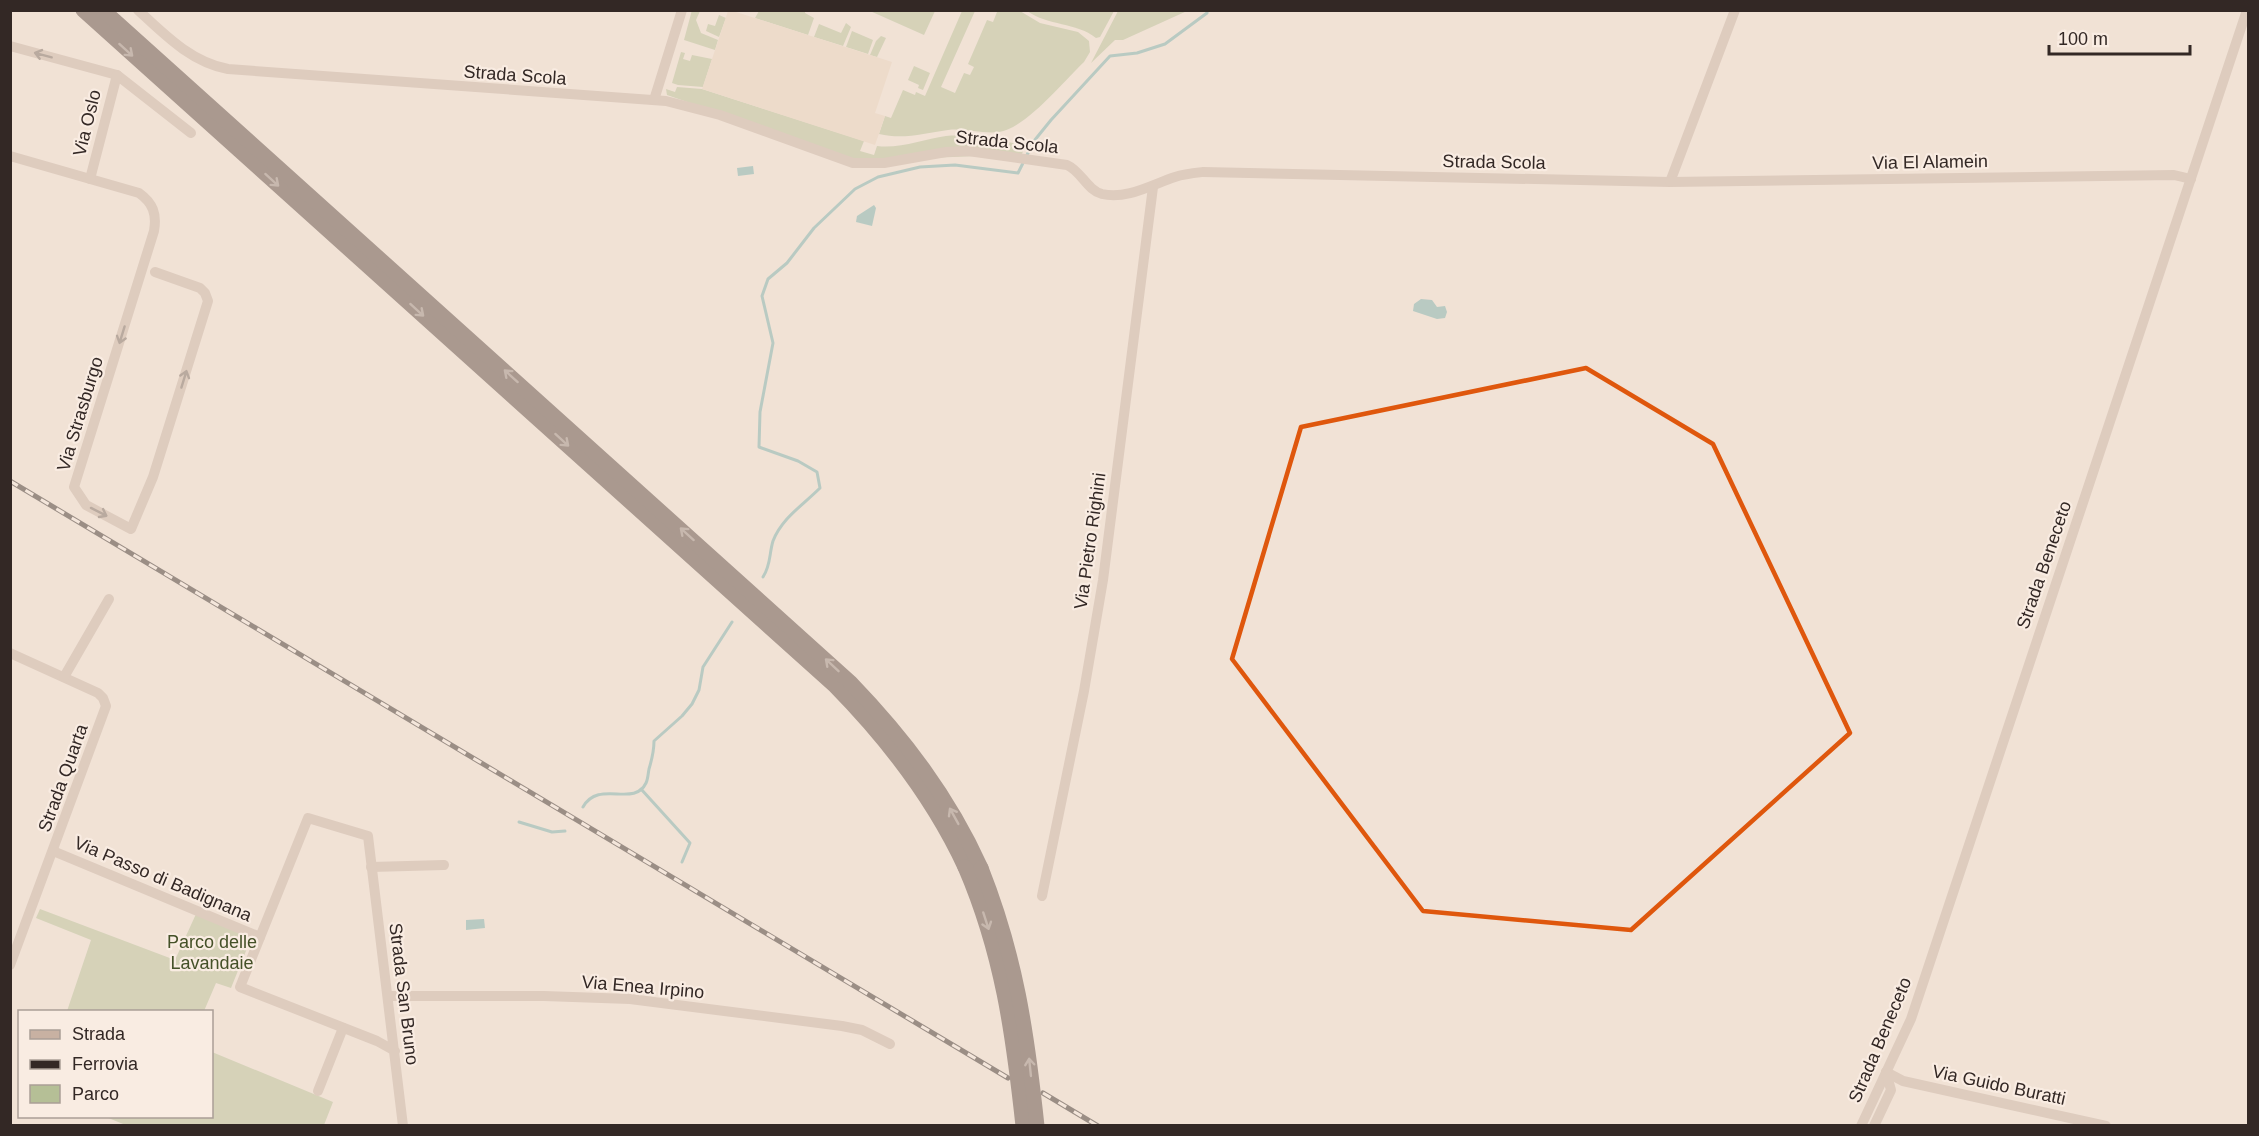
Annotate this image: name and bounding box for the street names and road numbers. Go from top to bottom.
street label: Strada Scola [463,61,568,89]
street label: Via Oslo [69,88,105,158]
street label: Strada Scola [955,127,1060,157]
street label: Strada Scola [1442,151,1547,173]
street label: Via El Alamein [1872,151,1988,173]
street label: Via Strasburgo [53,354,107,474]
street label: Via Pietro Righini [1071,471,1109,611]
street label: Strada Beneceto [2013,498,2075,632]
street label: Strada Quarta [34,721,92,835]
street label: Via Passo di Badignana [71,833,256,926]
street label: Strada San Bruno [385,922,423,1066]
street label: Via Enea Irpino [581,972,705,1002]
street label: Strada Beneceto [1845,974,1915,1106]
street label: Via Guido Buratti [1931,1061,2067,1109]

